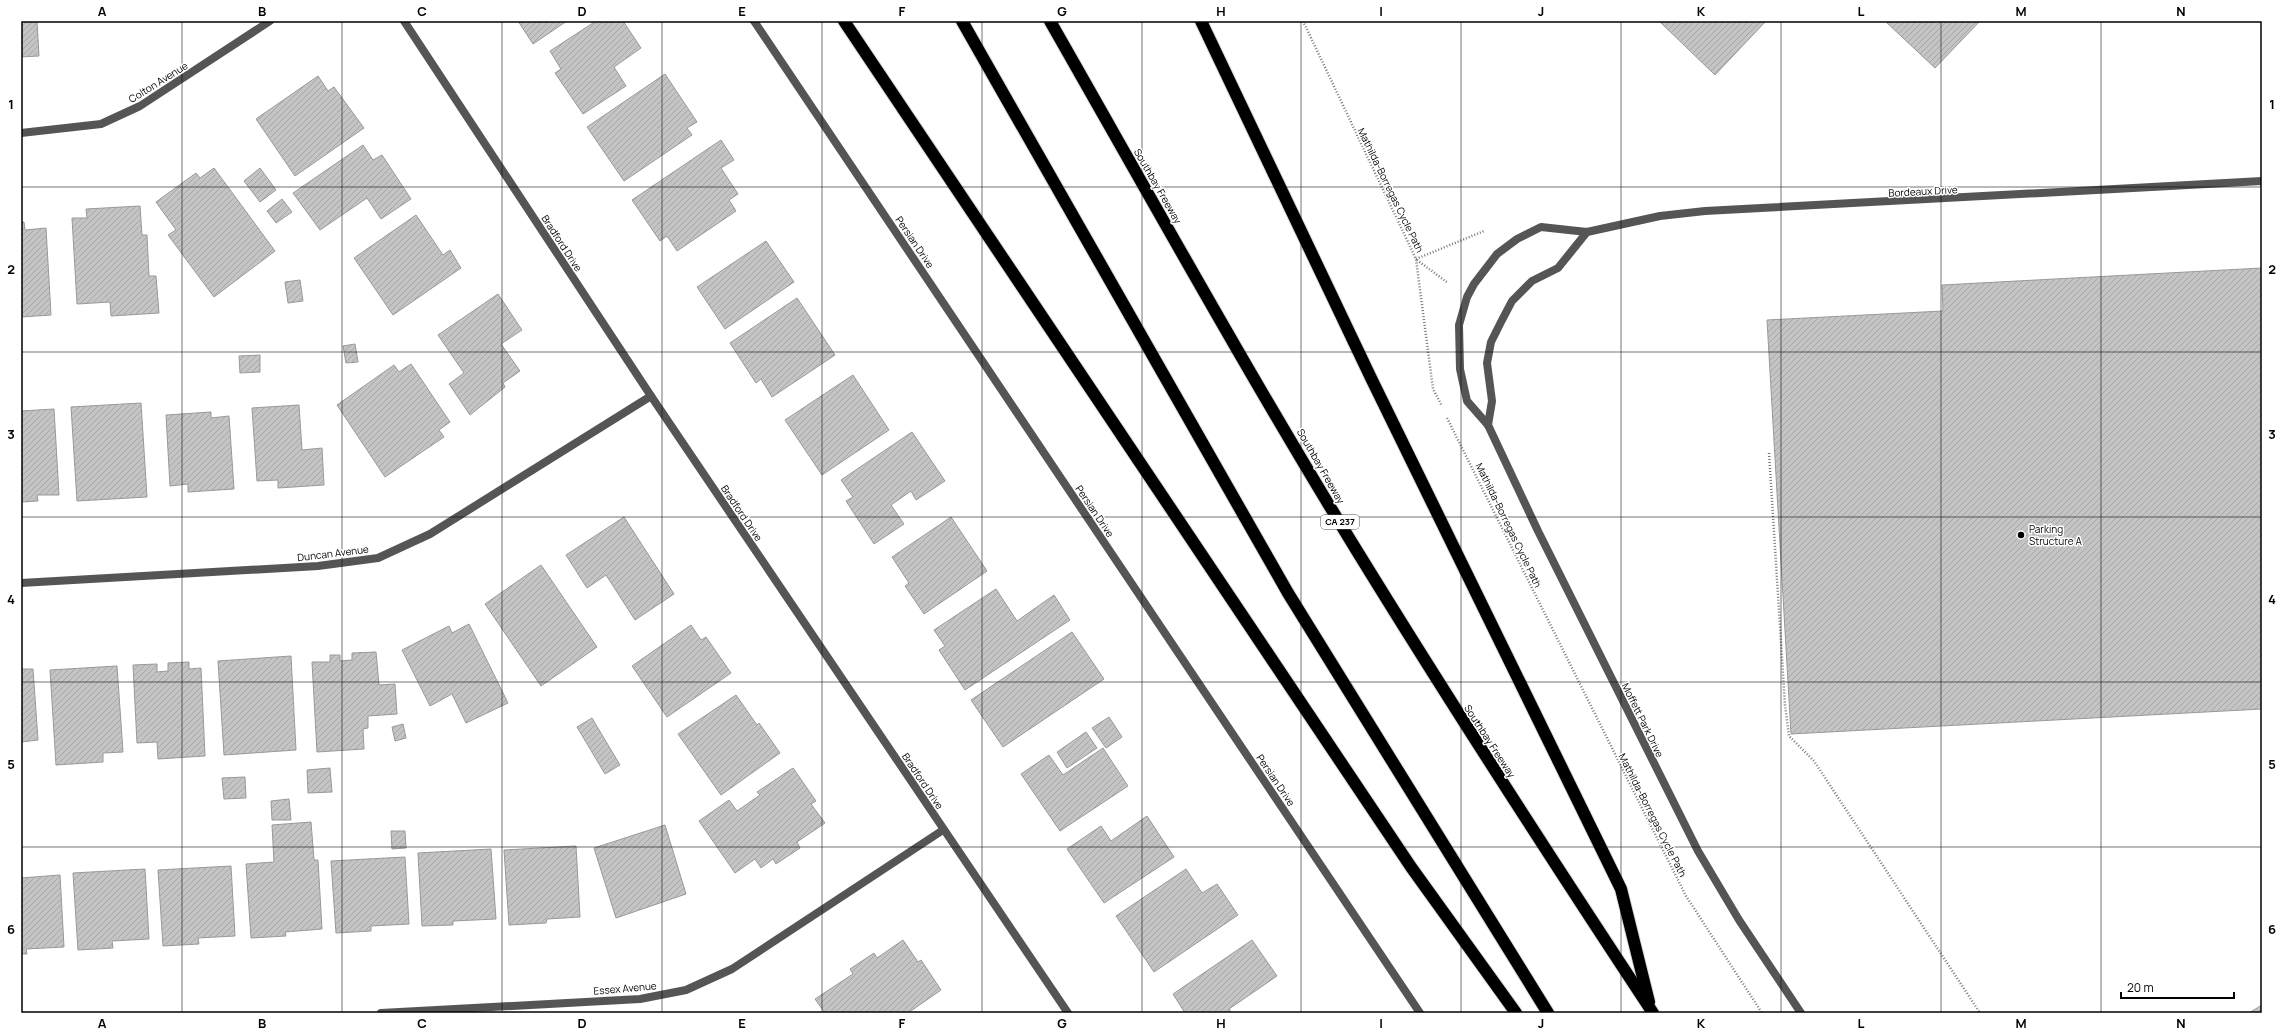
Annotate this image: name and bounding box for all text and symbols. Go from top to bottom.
text: A [98,2,107,20]
text: B [258,2,266,20]
text: C [417,2,427,20]
text: D [577,2,587,20]
text: E [738,2,746,20]
text: F [899,2,906,20]
text: G [1057,2,1067,20]
text: H [1216,2,1226,20]
text: I [1379,2,1383,20]
text: J [1538,2,1544,20]
text: K [1697,2,1706,20]
text: L [1858,2,1865,20]
text: M [2015,2,2027,20]
text: N [2176,2,2186,20]
street label: Colton Avenue [126,58,190,106]
text: 1 [8,95,14,113]
text: 1 [2269,95,2275,113]
street label: Mathilda-Borregas Cycle Path [1355,125,1427,255]
street label: Southbay Freeway [1131,146,1186,227]
street label: Bordeaux Drive [1888,182,1958,200]
street label: Bradford Drive [538,212,586,274]
street label: Persian Drive [892,213,938,271]
text: 2 [7,260,15,278]
text: 2 [2268,260,2276,278]
text: 3 [7,425,15,443]
text: 3 [2268,425,2276,443]
street label: Southbay Freeway [1294,426,1349,507]
street label: Mathilda-Borregas Cycle Path [1473,460,1545,590]
street label: Bradford Drive [718,482,766,544]
street label: Persian Drive [1072,482,1118,540]
road number: CA 237 [1321,515,1359,529]
place label: Parking Structure A [2029,522,2083,548]
marker: Parking Structure A [2016,530,2026,540]
street label: Duncan Avenue [297,542,370,564]
text: 4 [7,590,15,608]
text: 4 [2268,590,2276,608]
street label: Moffett Park Drive [1619,680,1667,760]
street label: Southbay Freeway [1461,702,1519,781]
street label: Bradford Drive [899,750,947,812]
street label: Persian Drive [1253,751,1299,809]
street label: Mathilda-Borregas Cycle Path [1616,751,1690,879]
text: 5 [7,755,15,773]
text: 5 [2268,755,2276,773]
text: 6 [7,920,15,938]
text: 6 [2268,920,2276,938]
scale bar [2121,974,2234,1000]
street label: Essex Avenue [593,978,657,998]
text: 20 m [2127,979,2154,996]
text: A [98,1014,107,1032]
text: B [258,1014,266,1032]
text: C [417,1014,427,1032]
text: D [577,1014,587,1032]
text: E [738,1014,746,1032]
text: F [899,1014,906,1032]
text: G [1057,1014,1067,1032]
text: H [1216,1014,1226,1032]
text: I [1379,1014,1383,1032]
text: J [1538,1014,1544,1032]
text: K [1697,1014,1706,1032]
text: L [1858,1014,1865,1032]
text: M [2015,1014,2027,1032]
text: N [2176,1014,2186,1032]

